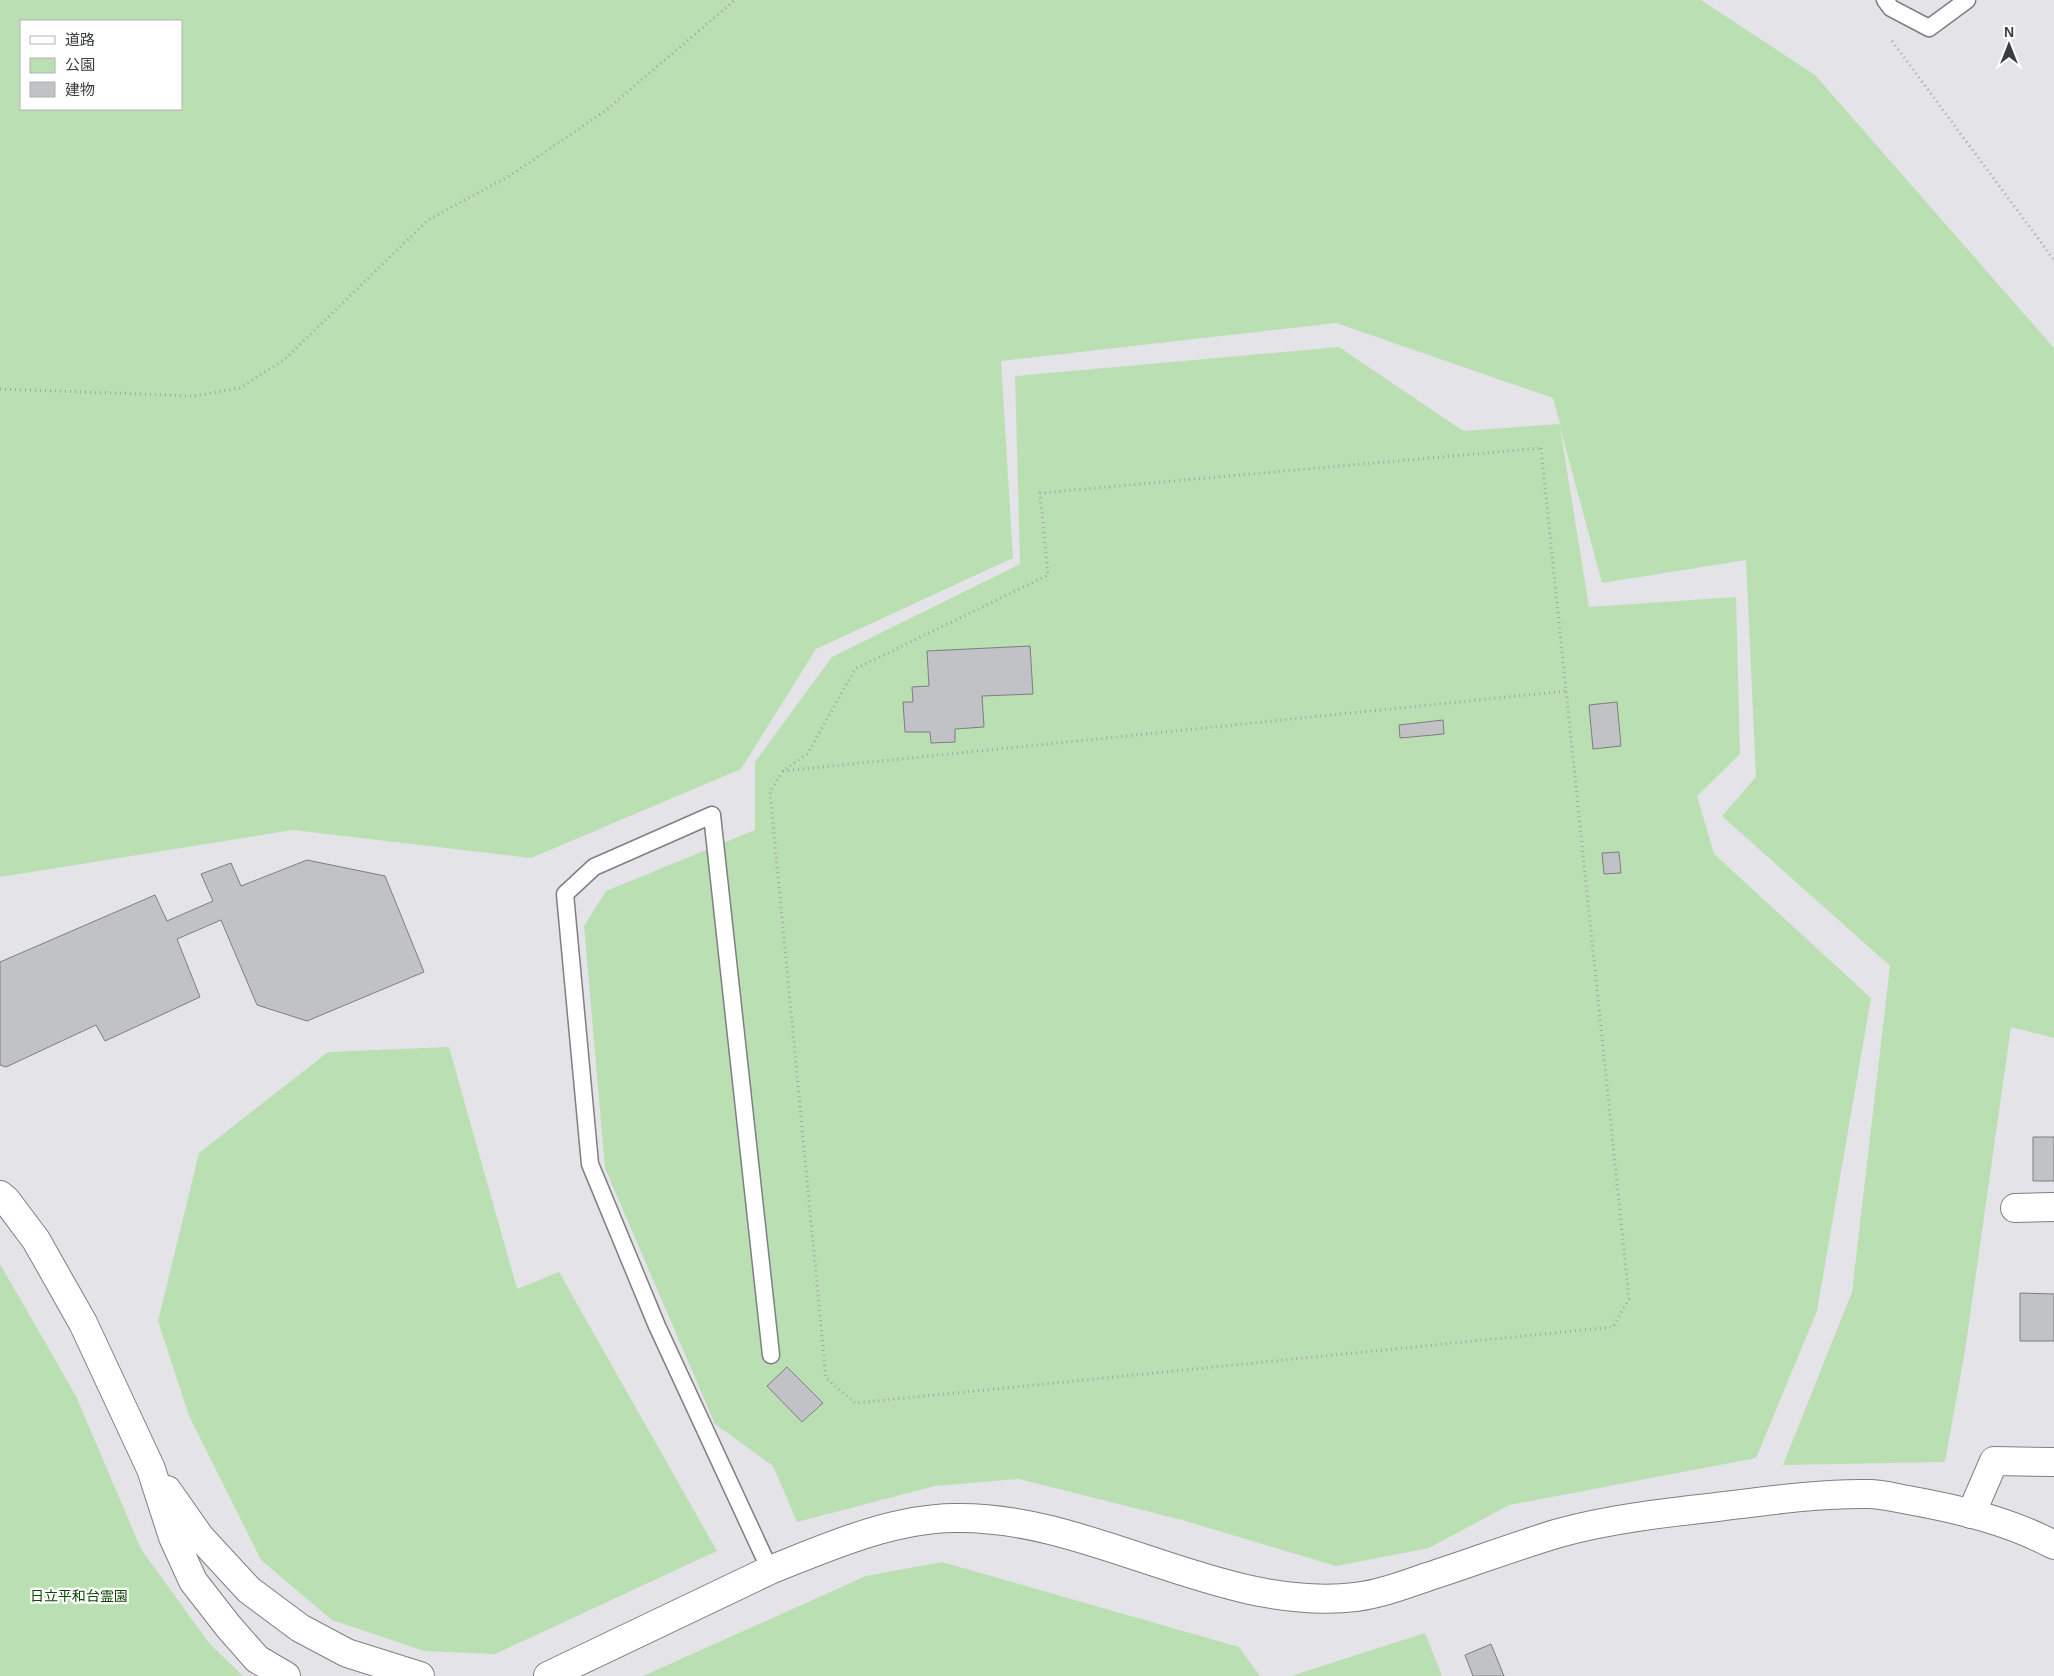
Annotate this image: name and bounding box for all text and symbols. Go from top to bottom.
legend [20,20,182,110]
north arrow [1984,20,2034,70]
text: N [2004,24,2014,40]
text: 道路 [65,31,95,48]
text: 公園 [65,56,95,73]
text: 建物 [65,81,95,98]
park label: 日立平和台霊園 [30,1588,128,1604]

